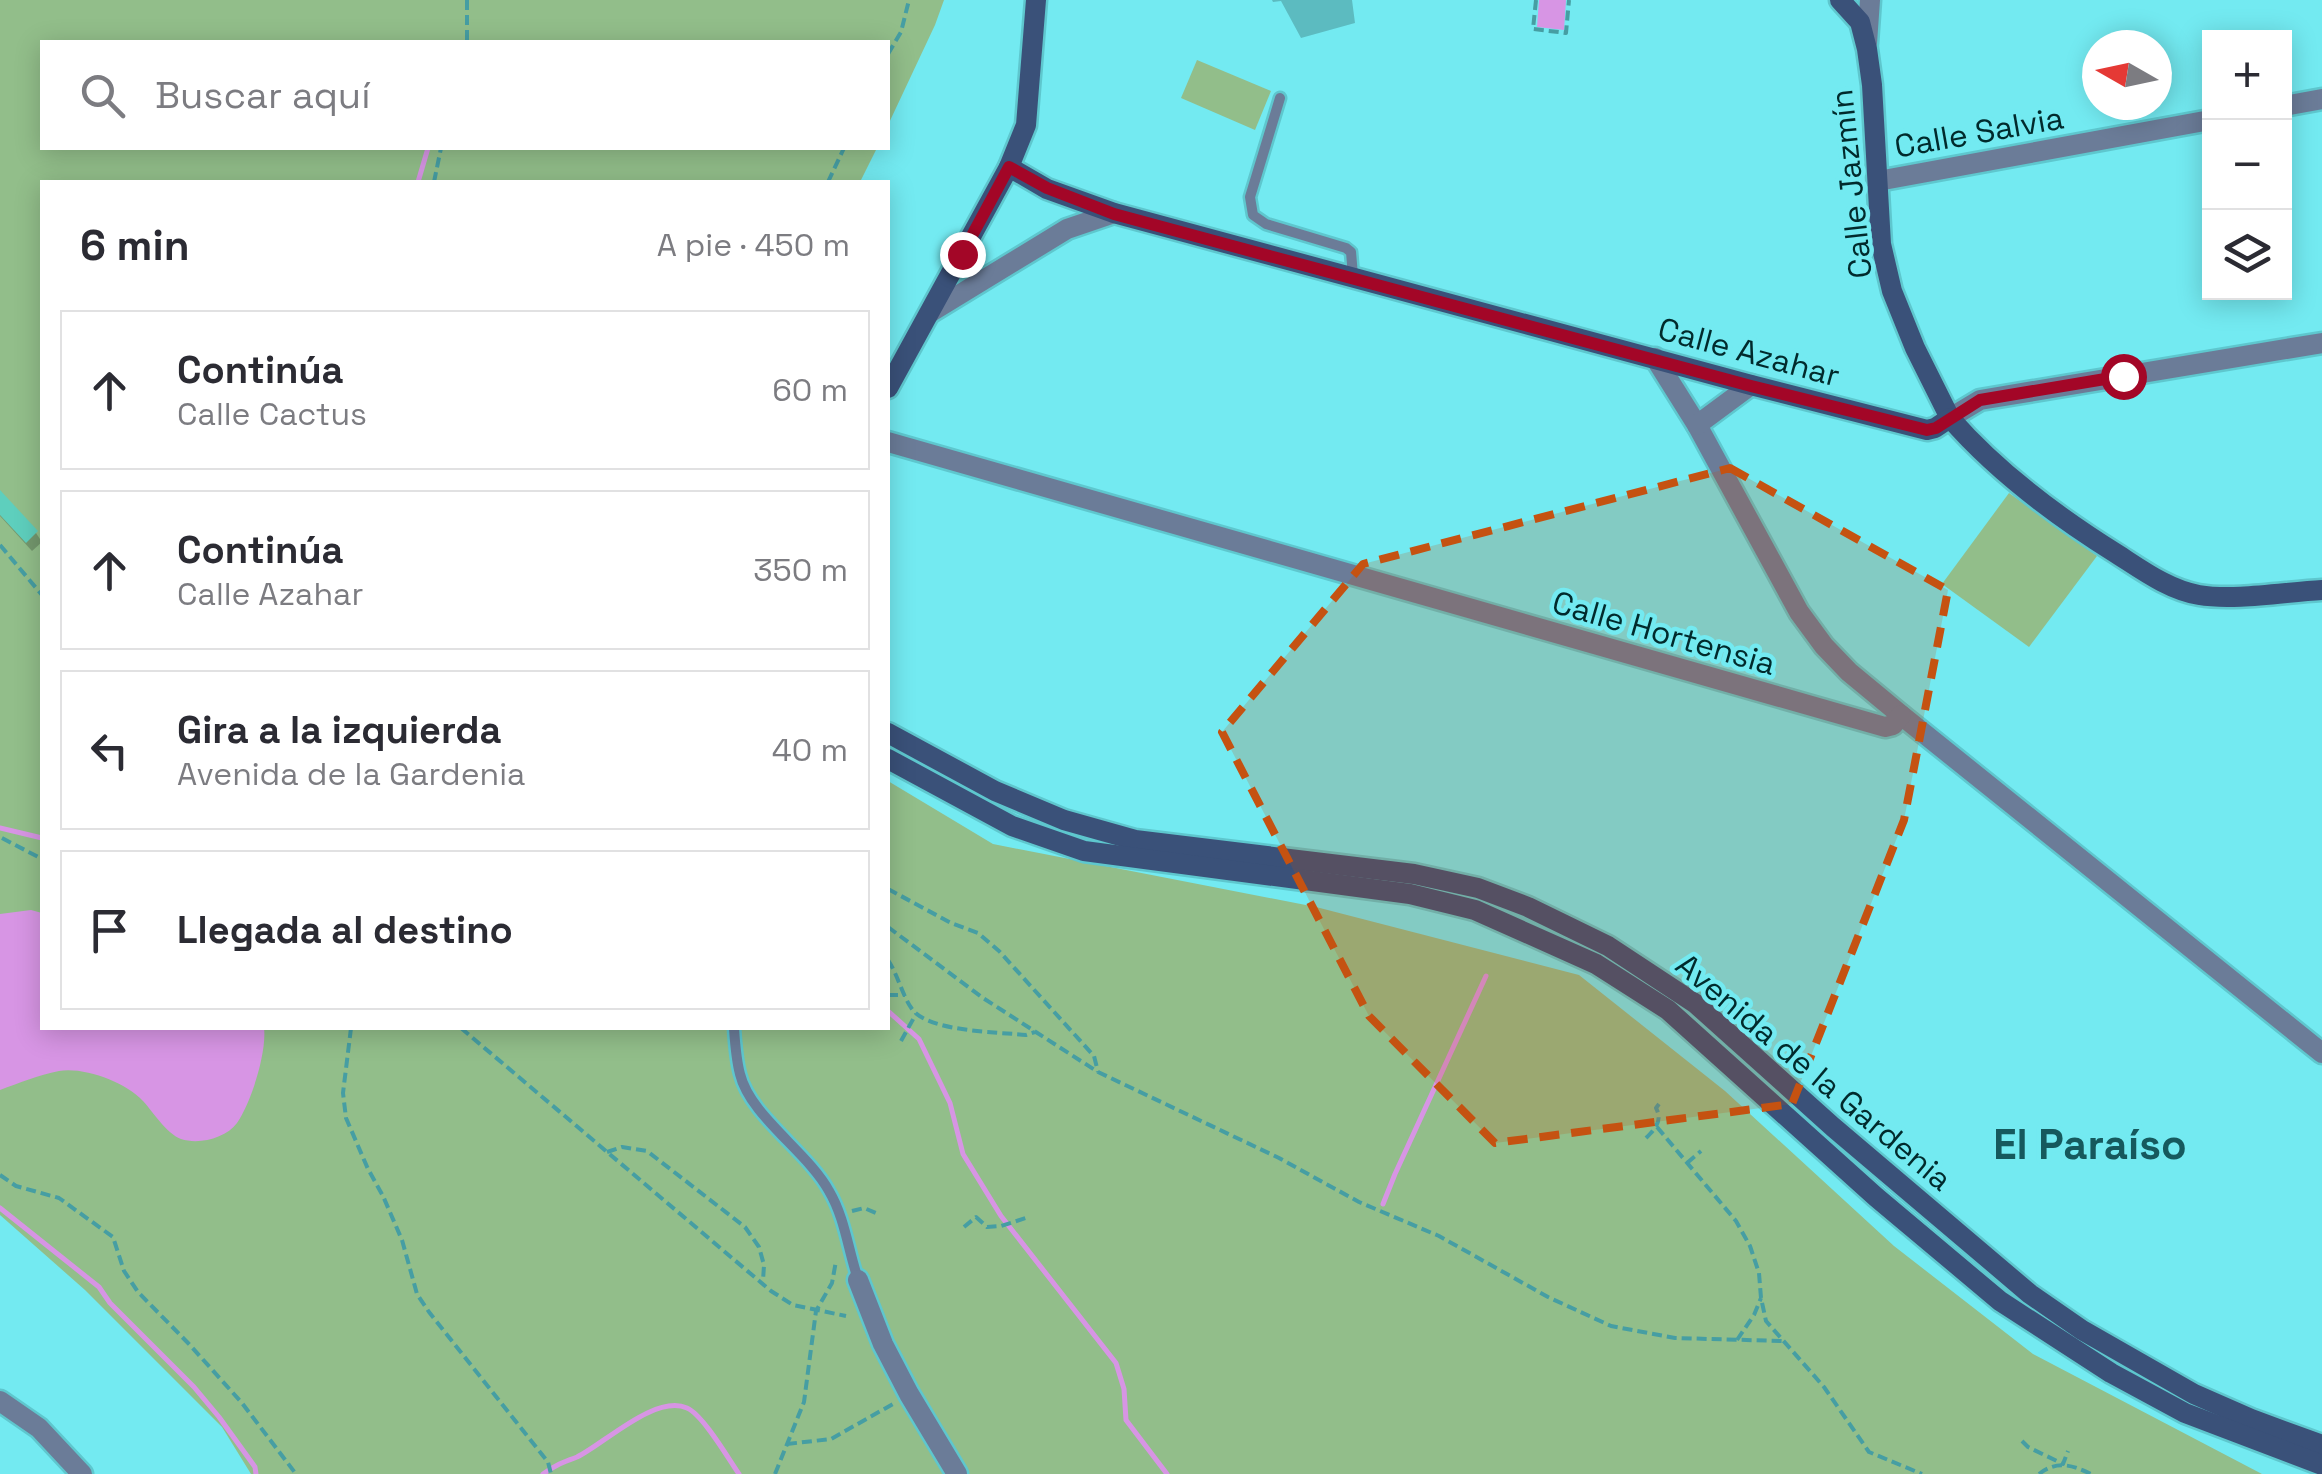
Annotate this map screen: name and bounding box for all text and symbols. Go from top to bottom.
north arrow [2082,30,2172,120]
map controls [2202,30,2292,300]
button: + [2202,30,2292,120]
search box [40,40,890,150]
icon: search [75,68,130,123]
text: Buscar aquí [155,71,370,119]
street label: Calle Jazmín [1821,87,1881,281]
street label: Calle Salvia [1891,97,2067,167]
button: − [2202,120,2292,210]
button: layers [2202,210,2292,300]
text: 6 min [80,219,190,272]
text: A pie · 450 m [657,225,850,265]
route end [940,232,986,278]
street label: Calle Azahar [1654,309,1844,395]
text: Continúa [177,346,344,394]
route start [2101,354,2147,400]
icon: ahead [82,363,137,418]
text: 60 m [772,370,848,410]
text: Calle Cactus [177,394,367,434]
text: Continúa [177,526,344,574]
icon: ahead [82,543,137,598]
text: 350 m [753,550,848,590]
text: Calle Azahar [177,574,364,614]
street label: Calle Hortensia [1548,582,1780,684]
text: Gira a la izquierda [177,706,502,754]
icon: left [82,723,137,778]
text: 40 m [772,730,848,770]
text: Avenida de la Gardenia [177,754,525,794]
icon: arrive [82,903,137,958]
text: Llegada al destino [177,906,513,954]
street label: Avenida de la Gardenia [1668,945,1960,1199]
district label: El Paraíso [1993,1118,2187,1171]

